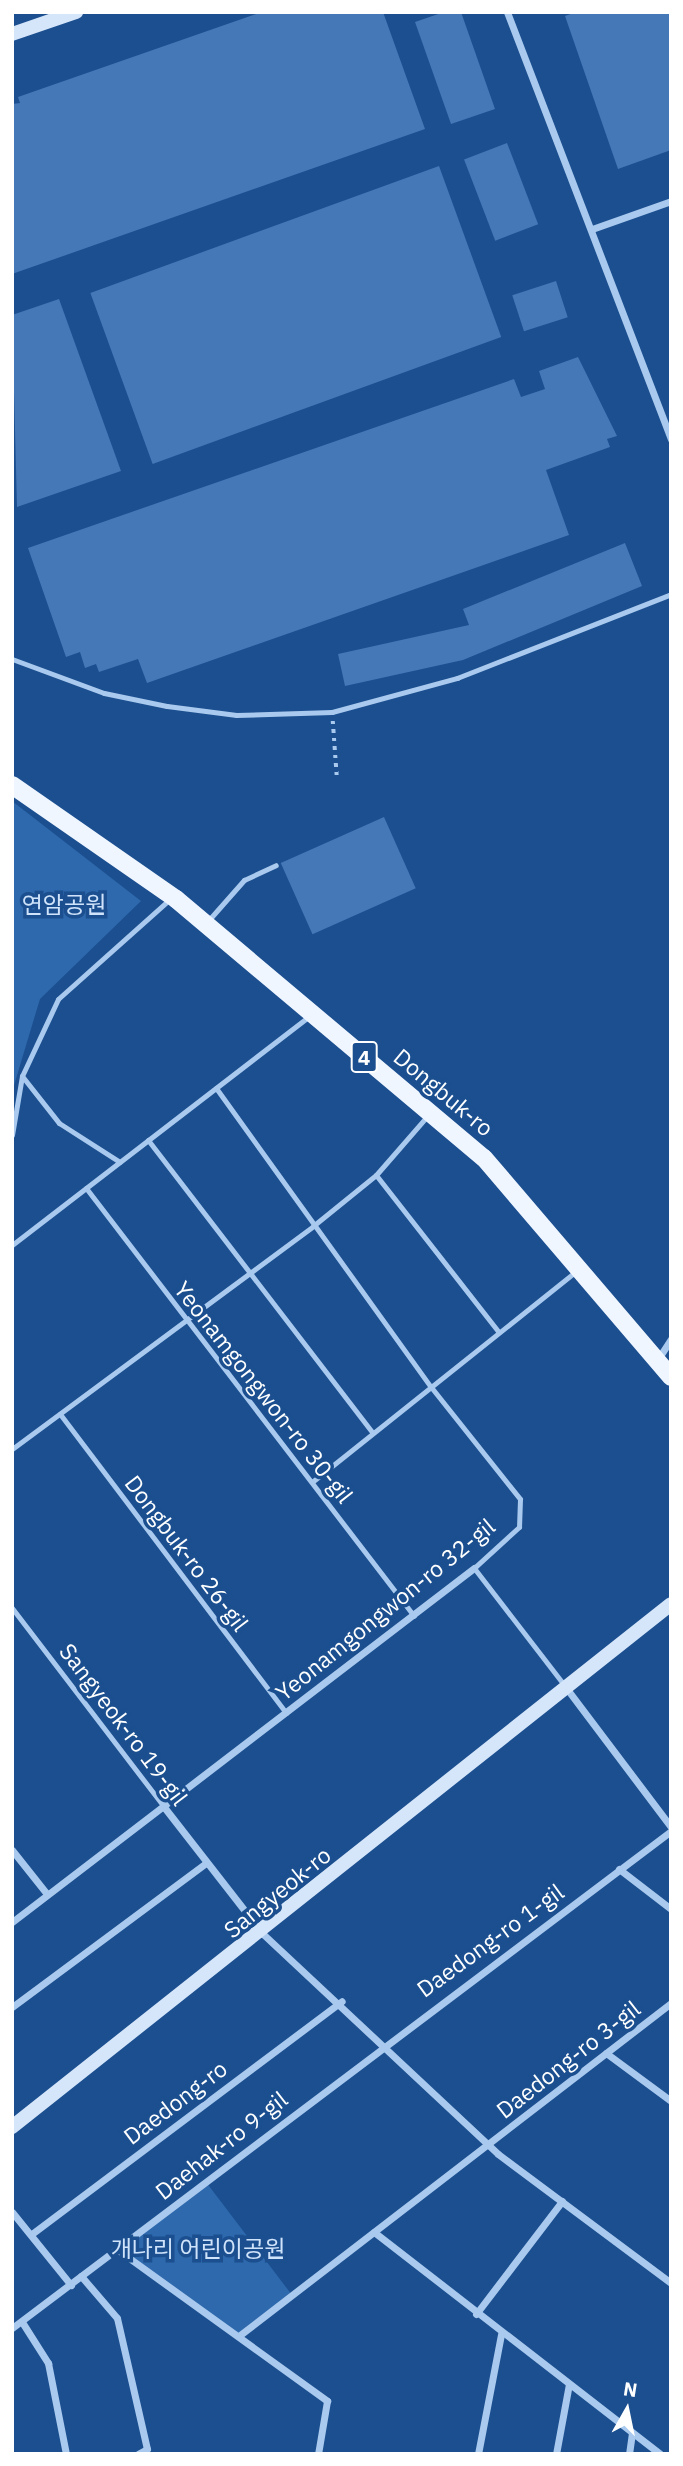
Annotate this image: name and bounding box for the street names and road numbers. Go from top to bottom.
road number: 4 [350,1040,378,1074]
street label: Dongbuk-ro [389,1042,499,1142]
street label: Yeonamgongwon-ro 30-gil [169,1276,359,1508]
street label: Dongbuk-ro 26-gil [119,1470,255,1636]
street label: Yeonamgongwon-ro 32-gil [270,1512,500,1706]
street label: Sangyeok-ro 19-gil [54,1638,194,1810]
street label: Sangyeok-ro [218,1841,336,1943]
street label: Daedong-ro 1-gil [411,1877,569,2003]
street label: Daedong-ro 3-gil [491,1994,645,2124]
street label: Daedong-ro [118,2054,232,2150]
street label: Daehak-ro 9-gil [150,2085,292,2205]

